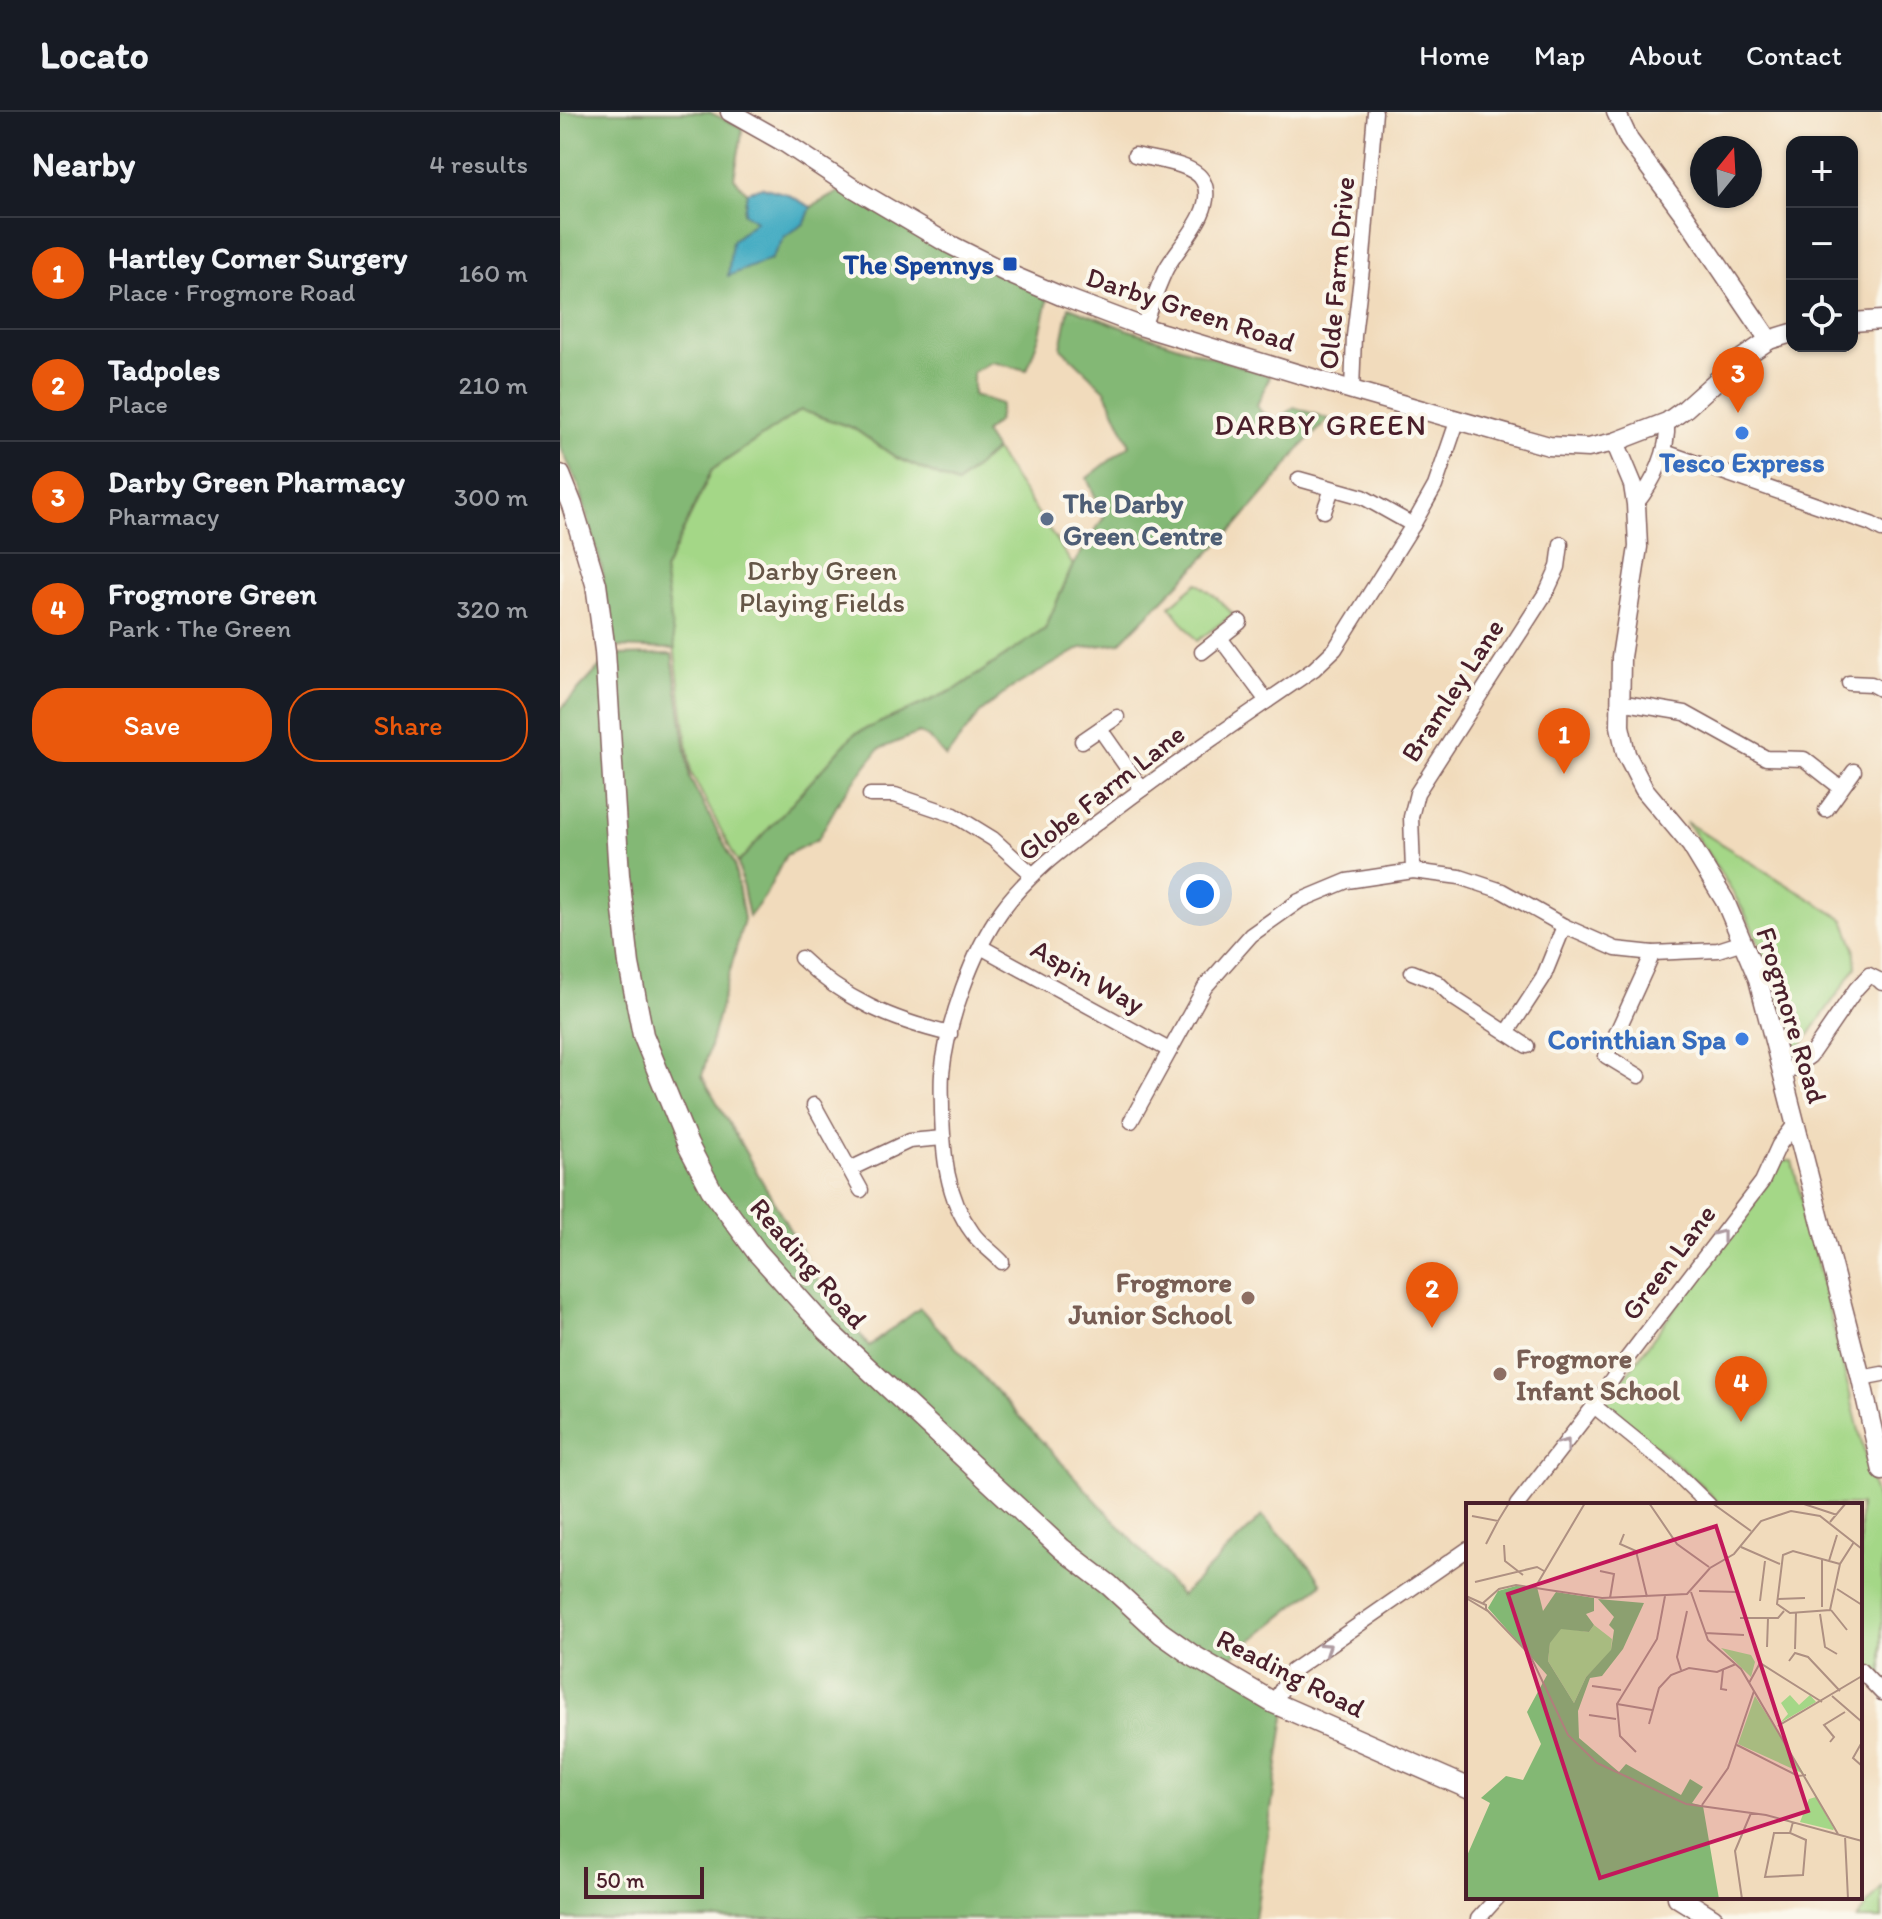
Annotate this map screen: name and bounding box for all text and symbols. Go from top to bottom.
text: Locato [40,32,149,78]
text: Home [1419,38,1490,72]
text: Map [1534,38,1585,72]
text: About [1629,38,1702,72]
text: Contact [1746,38,1842,72]
north arrow [1690,136,1762,208]
map controls [1786,136,1858,352]
button: + [1786,136,1858,208]
text: Nearby [32,144,135,185]
text: 4 results [429,148,528,180]
street label: Olde Farm Drive [1311,175,1361,371]
button: − [1786,208,1858,280]
text: Hartley Corner Surgery [108,239,407,276]
place label: The Spennys [842,247,994,281]
marker: The Spennys [1001,255,1019,273]
text: 1 [52,257,64,289]
text: 160 m [458,257,528,289]
street label: Darby Green Road [1082,259,1300,359]
text: Place · Frogmore Road [108,276,355,308]
button: locate [1786,280,1858,352]
pin: 3 [1712,347,1764,413]
text: Tadpoles [108,351,220,388]
text: 2 [51,369,65,401]
text: 210 m [459,369,528,401]
text: Place [108,388,168,420]
district label: DARBY GREEN [1214,406,1428,443]
marker: Tesco Express [1733,424,1751,442]
place label: Tesco Express [1658,445,1825,479]
text: Darby Green Pharmacy [108,463,405,500]
text: 3 [51,481,65,513]
text: 300 m [454,481,528,513]
place label: The Darby Green Centre [1062,486,1223,552]
text: Pharmacy [108,500,219,532]
marker: The Darby Green Centre [1038,510,1056,528]
park label: Darby Green Playing Fields [739,553,905,619]
text: Frogmore Green [108,575,317,612]
text: 4 [50,593,66,625]
text: 320 m [456,593,528,625]
text: Park · The Green [108,612,291,644]
street label: Bramley Lane [1393,612,1511,768]
button: Save [32,688,272,762]
button: Share [288,688,528,762]
pin: 1 [1538,708,1590,774]
street label: Globe Farm Lane [1011,716,1191,868]
your location [1180,874,1220,914]
street label: Frogmore Road [1749,923,1835,1107]
street label: Aspin Way [1025,931,1151,1021]
place label: Corinthian Spa [1548,1022,1726,1056]
marker: Corinthian Spa [1733,1030,1751,1048]
street label: Reading Road [743,1191,875,1336]
street label: Green Lane [1613,1197,1723,1327]
one-way arrow [1711,1229,1725,1244]
pin: 2 [1406,1262,1458,1328]
place label: Frogmore Junior School [1068,1265,1232,1331]
marker: Frogmore Junior School [1239,1289,1257,1307]
place label: Frogmore Infant School [1516,1341,1680,1407]
pin: 4 [1715,1356,1767,1422]
marker: Frogmore Infant School [1491,1365,1509,1383]
one-way arrow [1556,1438,1570,1452]
inset map [1466,1503,1862,1899]
street label: Reading Road [1211,1621,1372,1725]
one-way arrow [1318,1643,1332,1658]
scale bar [584,1863,704,1899]
text: 50 m [596,1867,645,1894]

